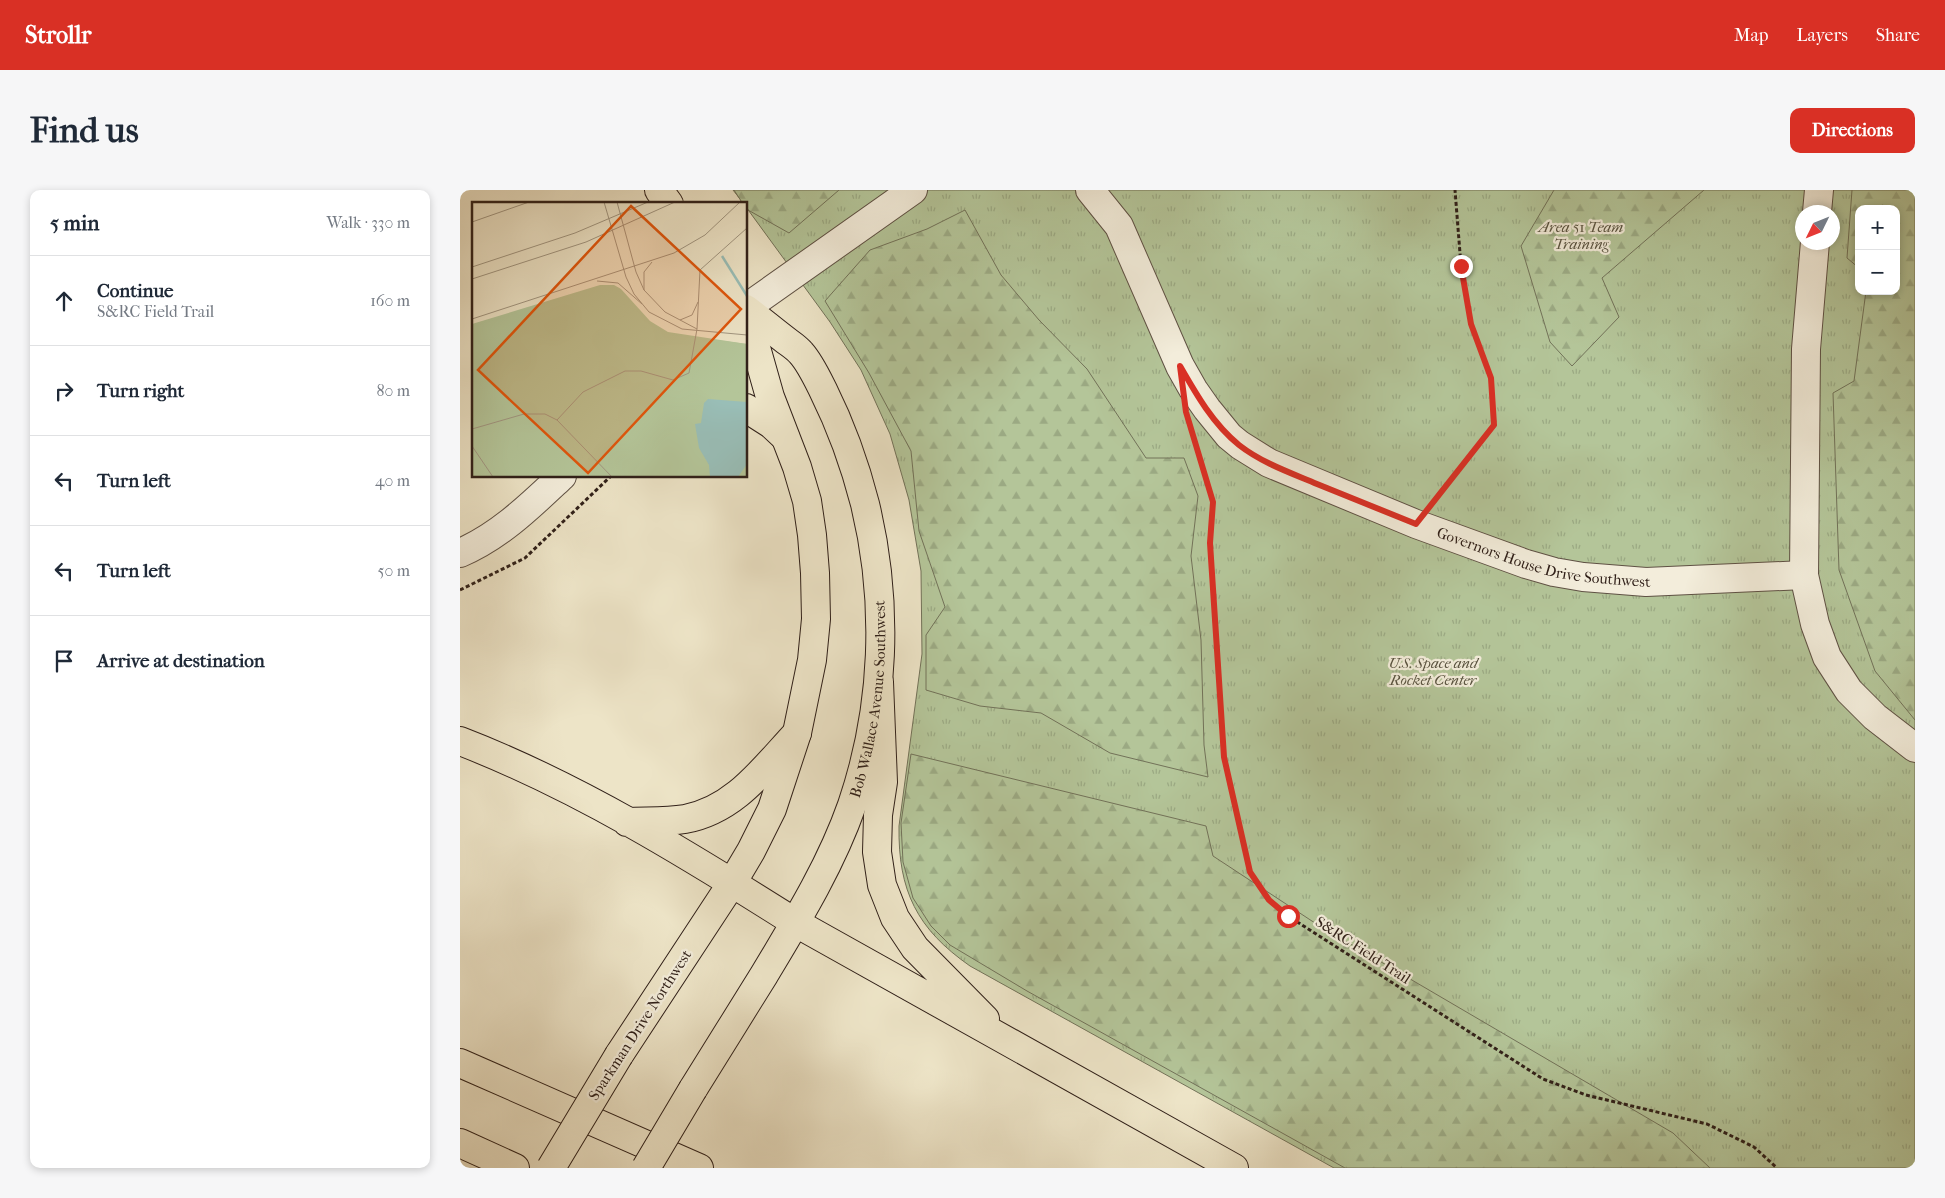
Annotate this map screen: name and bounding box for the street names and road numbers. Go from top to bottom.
street label: Governors House Drive Southwest [1434,523,1651,591]
street label: Bob Wallace Avenue Southwest [846,599,889,800]
street label: S&RC Field Trail [1312,913,1414,987]
street label: Sparkman Drive Northwest [585,946,696,1104]

